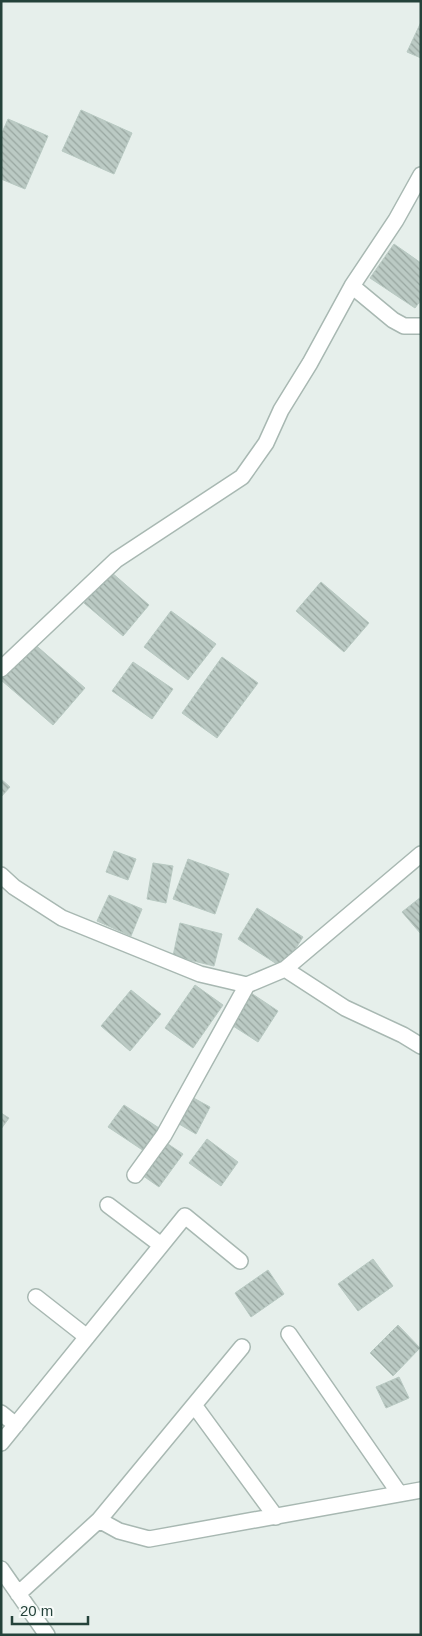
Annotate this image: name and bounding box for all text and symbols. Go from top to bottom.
scale bar [12,1594,89,1626]
text: 20 m [20,1602,53,1619]

